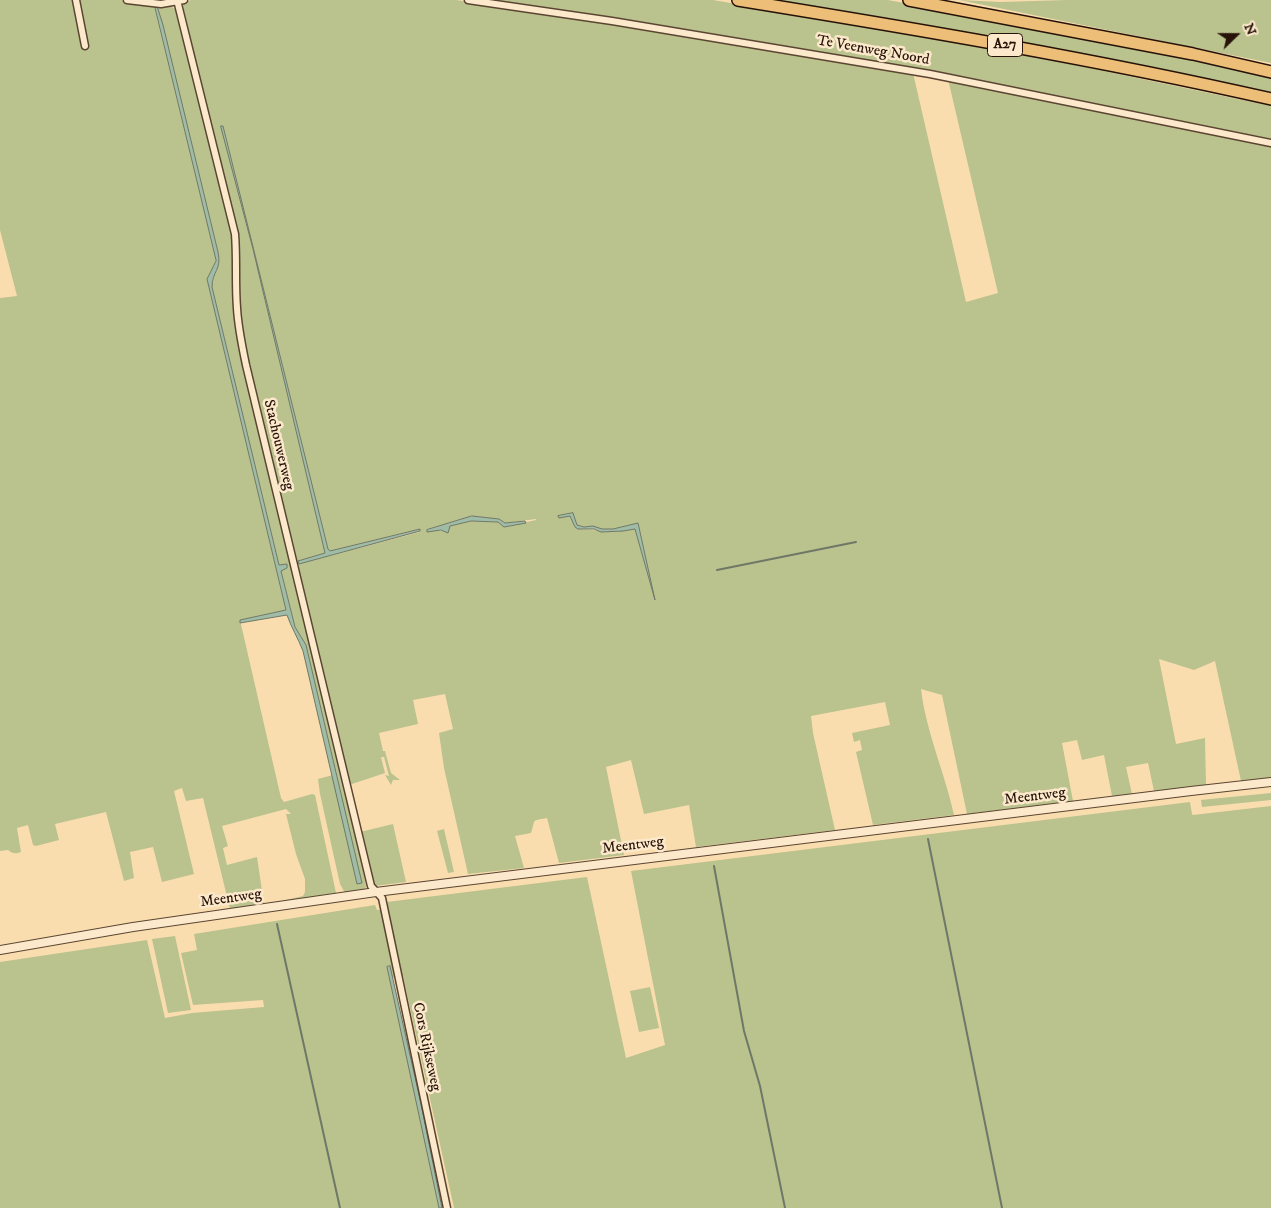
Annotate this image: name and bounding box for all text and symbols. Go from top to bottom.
north arrow [1211,10,1261,60]
text: N [1239,21,1260,38]
street label: Te Veenweg Noord [815,32,931,70]
road number: A27 [988,34,1022,56]
street label: Stachouwerweg [259,398,297,492]
street label: Meentweg [1003,784,1067,810]
street label: Meentweg [601,833,665,859]
street label: Meentweg [199,886,263,912]
street label: Cors Rijkseweg [408,1001,444,1093]

